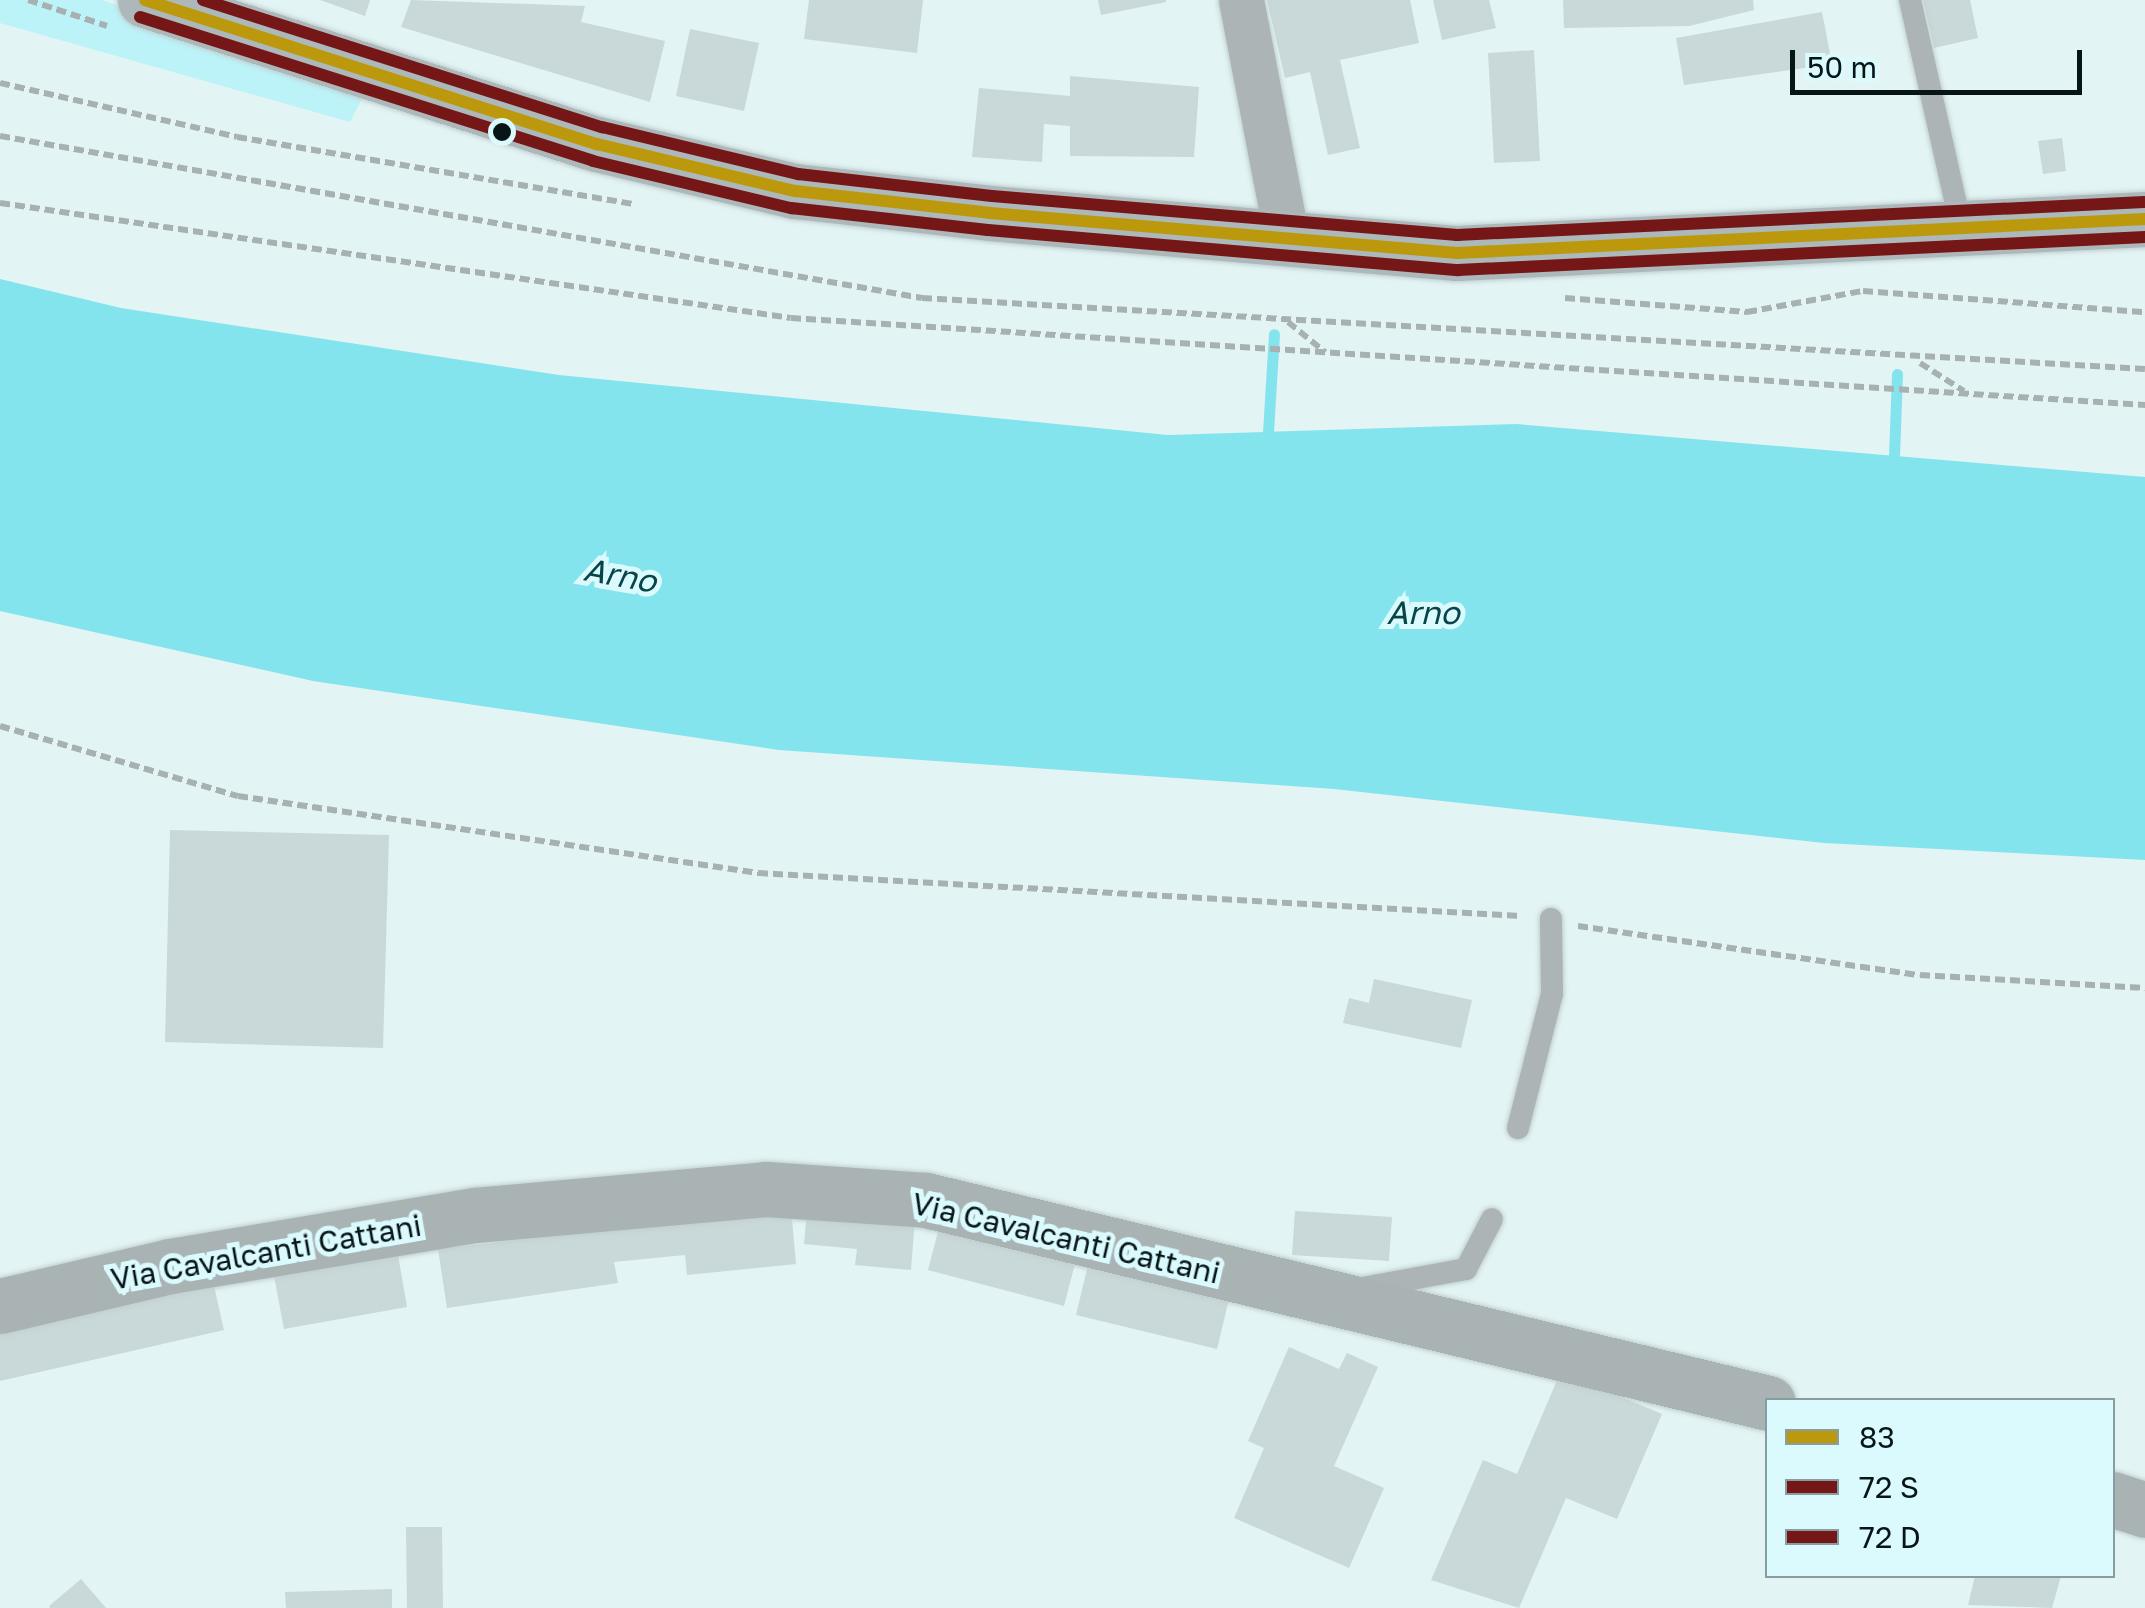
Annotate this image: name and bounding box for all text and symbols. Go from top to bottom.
scale bar [1795,30,2088,92]
text: 50 m [1807,49,1877,85]
unlabelled marker [492,122,512,142]
water label: Arno [581,550,659,600]
water label: Arno [1387,593,1459,631]
street label: Via Cavalcanti Cattani [909,1185,1223,1291]
street label: Via Cavalcanti Cattani [108,1207,424,1297]
legend [1765,1398,2115,1578]
text: 83 [1859,1419,1895,1455]
text: 72 S [1859,1469,1919,1505]
text: 72 D [1859,1519,1921,1555]

